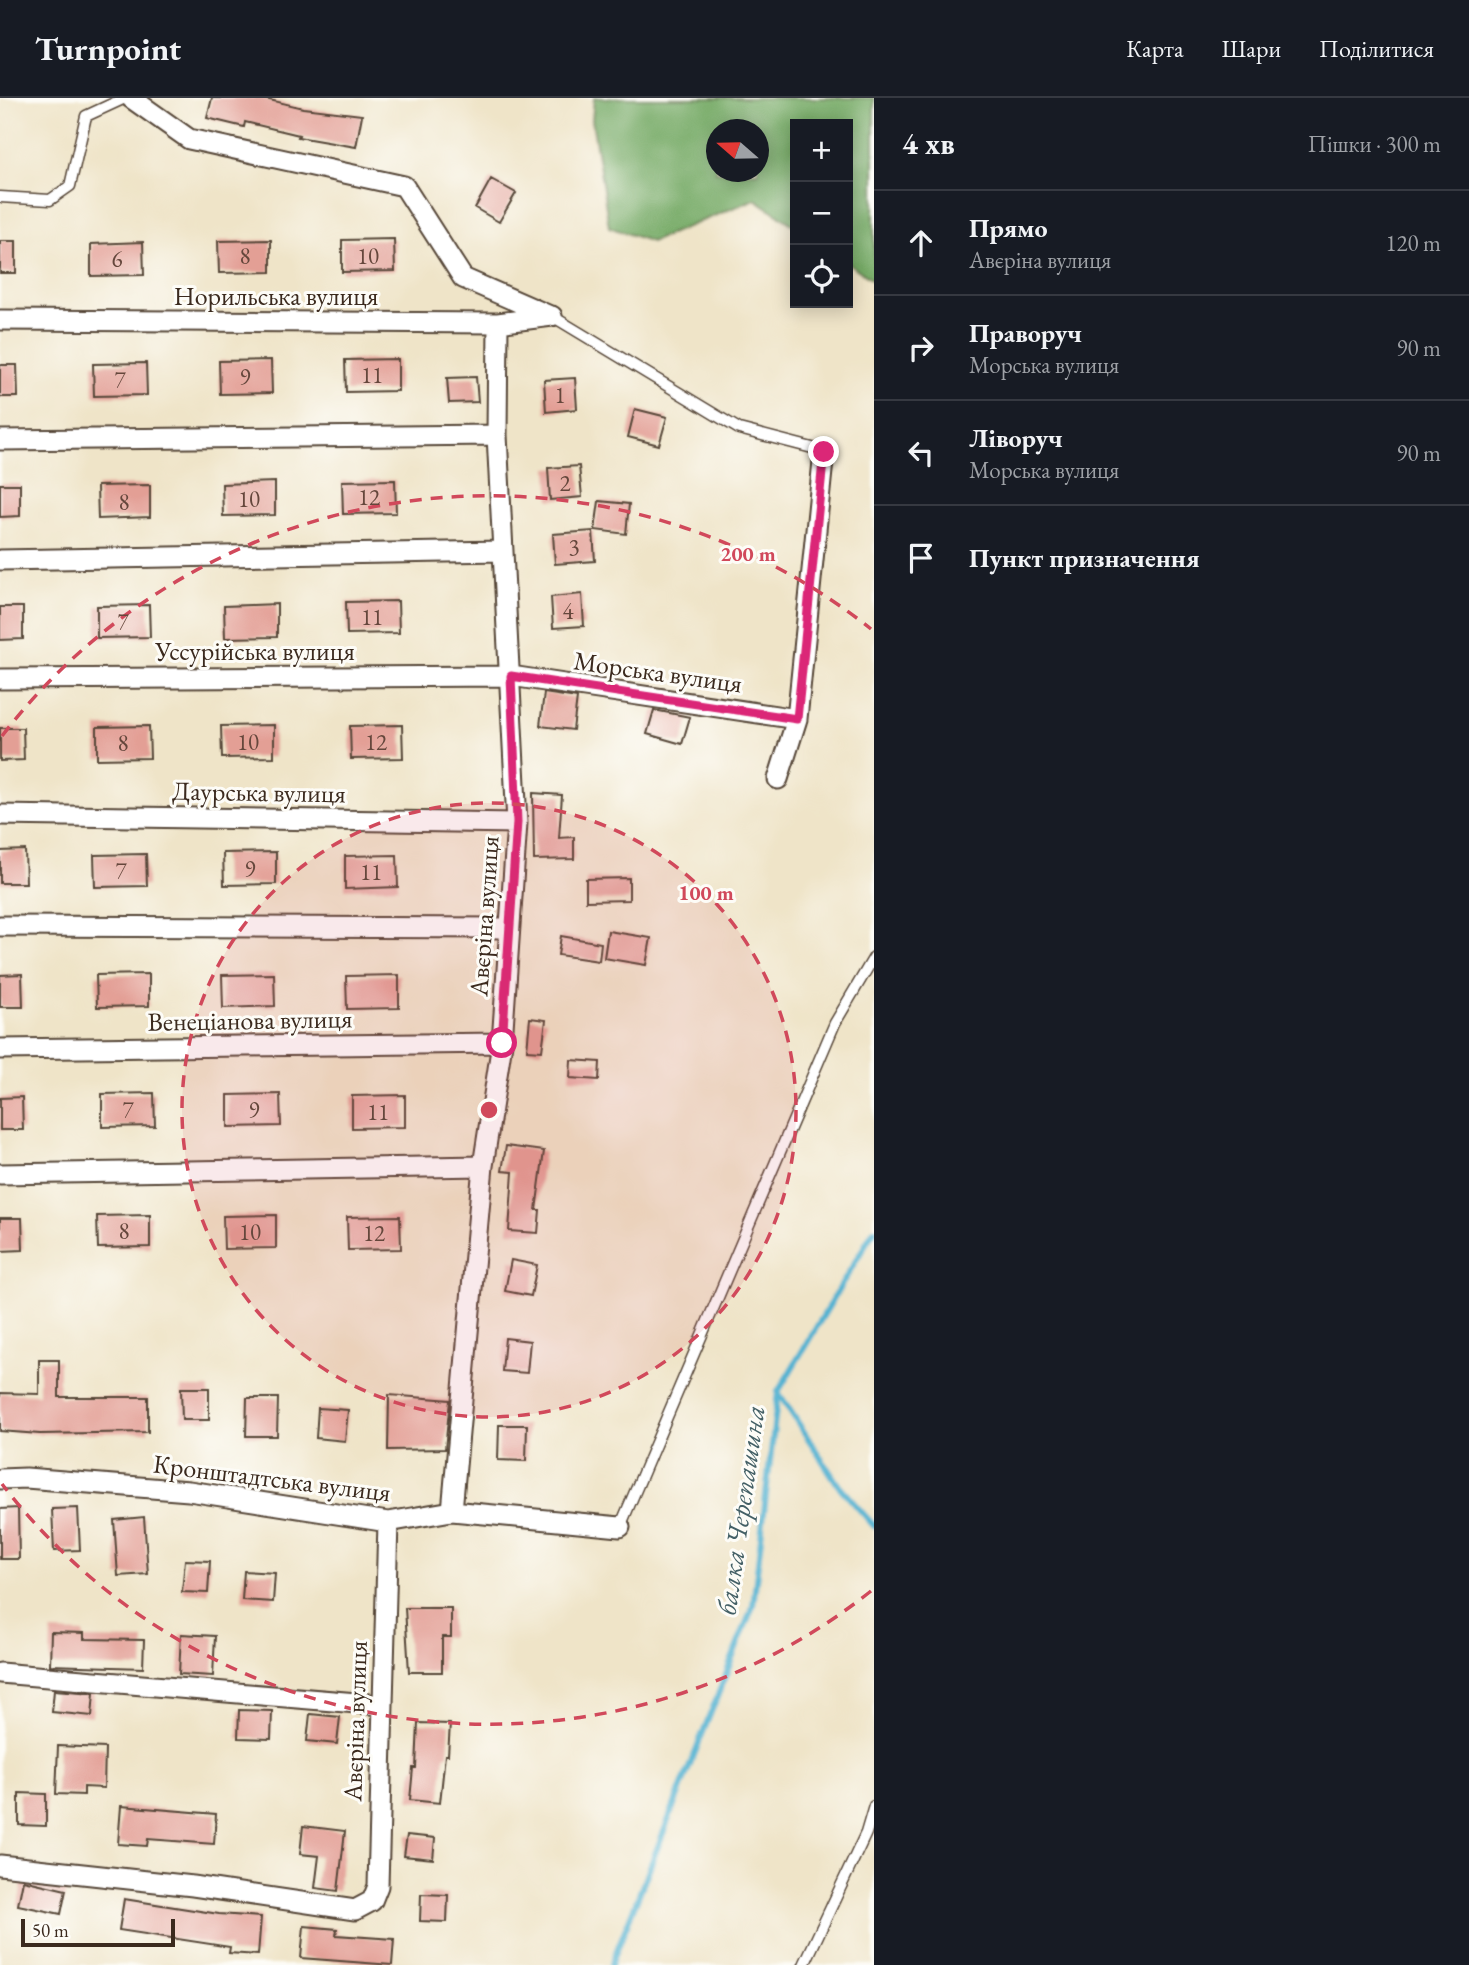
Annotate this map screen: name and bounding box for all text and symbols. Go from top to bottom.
text: Turnpoint [35,27,181,70]
text: Карта [1126,33,1184,64]
text: Шари [1222,33,1281,64]
text: Поділитися [1319,33,1434,64]
north arrow [706,119,769,182]
map controls [790,119,853,308]
button: + [790,119,853,182]
text: 4 хв [902,124,955,163]
text: Пішки · 300 m [1308,129,1441,159]
button: − [790,182,853,245]
text: Прямо [969,211,1048,245]
icon: ahead [902,224,940,262]
text: 120 m [1385,228,1441,258]
house number: 8 [239,241,251,271]
house number: 10 [357,241,379,271]
house number: 6 [111,244,123,274]
button: locate [790,245,853,308]
text: Авєріна вулиця [969,245,1111,275]
street label: Норильська вулиця [174,279,378,313]
text: Праворуч [969,316,1082,350]
icon: right [902,329,940,367]
text: 90 m [1396,333,1441,363]
text: Морська вулиця [969,350,1119,380]
house number: 11 [361,360,383,390]
house number: 9 [239,362,251,392]
house number: 7 [114,365,126,395]
house number: 1 [554,380,566,410]
text: Ліворуч [969,421,1063,455]
icon: left [902,434,940,472]
route end [808,436,839,467]
text: 90 m [1396,438,1441,468]
text: Морська вулиця [969,455,1119,485]
house number: 2 [559,468,571,498]
house number: 12 [358,482,380,512]
house number: 10 [238,484,260,514]
house number: 8 [118,487,130,517]
house number: 3 [568,532,580,562]
icon: arrive [902,539,940,577]
text: 200 m [720,540,776,567]
text: Пункт призначення [969,541,1200,575]
house number: 4 [562,596,574,626]
house number: 11 [361,602,383,632]
house number: 7 [117,607,129,637]
street label: Уссурійська вулиця [154,634,355,668]
street label: Морська вулиця [572,643,744,701]
house number: 10 [237,727,259,757]
house number: 12 [365,727,387,757]
house number: 8 [117,728,129,758]
street label: Даурська вулиця [172,773,346,811]
street label: Авєріна вулиця [461,835,507,998]
house number: 9 [244,854,256,884]
house number: 7 [115,856,127,886]
house number: 11 [360,857,382,887]
text: 100 m [678,879,734,906]
street label: Венеціанова вулиця [147,1001,353,1039]
route start [486,1027,517,1058]
house number: 7 [122,1095,134,1125]
house number: 9 [248,1095,260,1125]
house number: 11 [367,1097,389,1127]
centre of rings [477,1098,501,1122]
house number: 8 [118,1216,130,1246]
house number: 10 [239,1217,261,1247]
house number: 12 [363,1218,385,1248]
water label: балка Черепашина [707,1403,773,1617]
street label: Кронштадтська вулиця [151,1447,393,1509]
street label: Авєріна вулиця [335,1640,375,1803]
scale bar [21,1916,175,1948]
text: 50 m [32,1918,69,1943]

